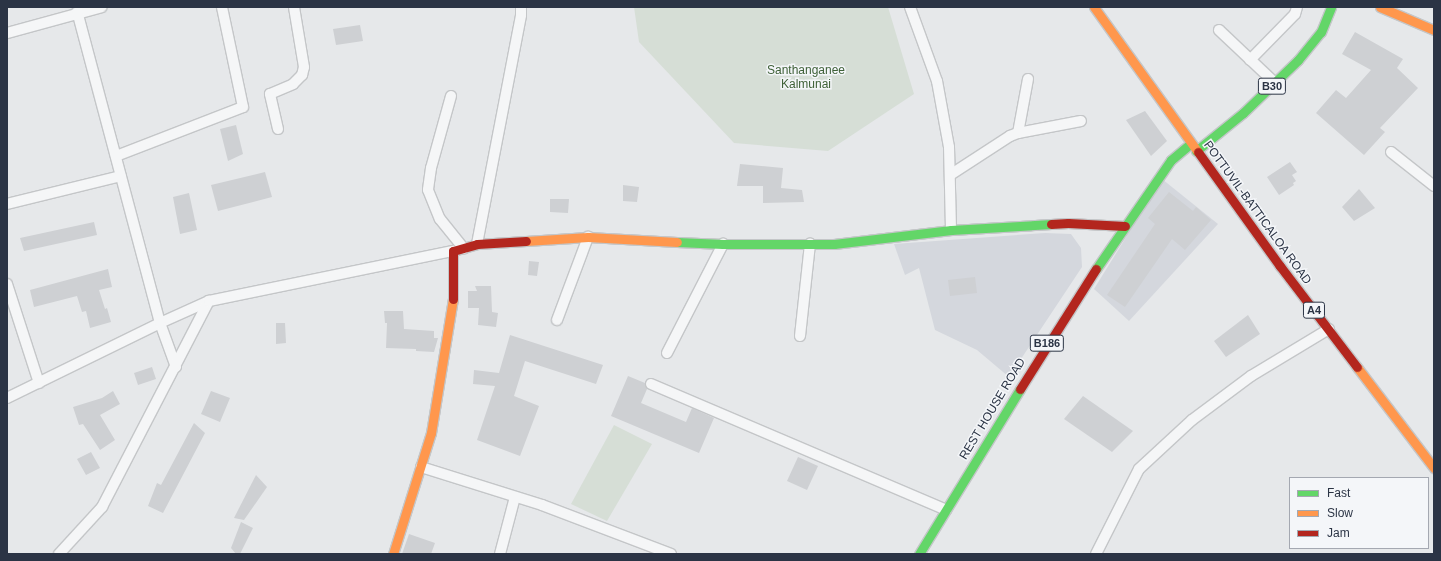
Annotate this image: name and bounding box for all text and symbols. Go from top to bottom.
park label: Santhanganee Kalmunai [767,64,845,92]
road number: B30 [1257,77,1287,95]
street label: POTTUVIL-BATTICALOA ROAD [1200,138,1314,288]
road number: A4 [1302,301,1326,319]
road number: B186 [1029,334,1065,352]
street label: REST HOUSE ROAD [957,356,1029,462]
legend [1289,477,1429,549]
text: Fast [1327,486,1350,500]
text: Slow [1327,506,1353,520]
text: Jam [1327,526,1350,540]

